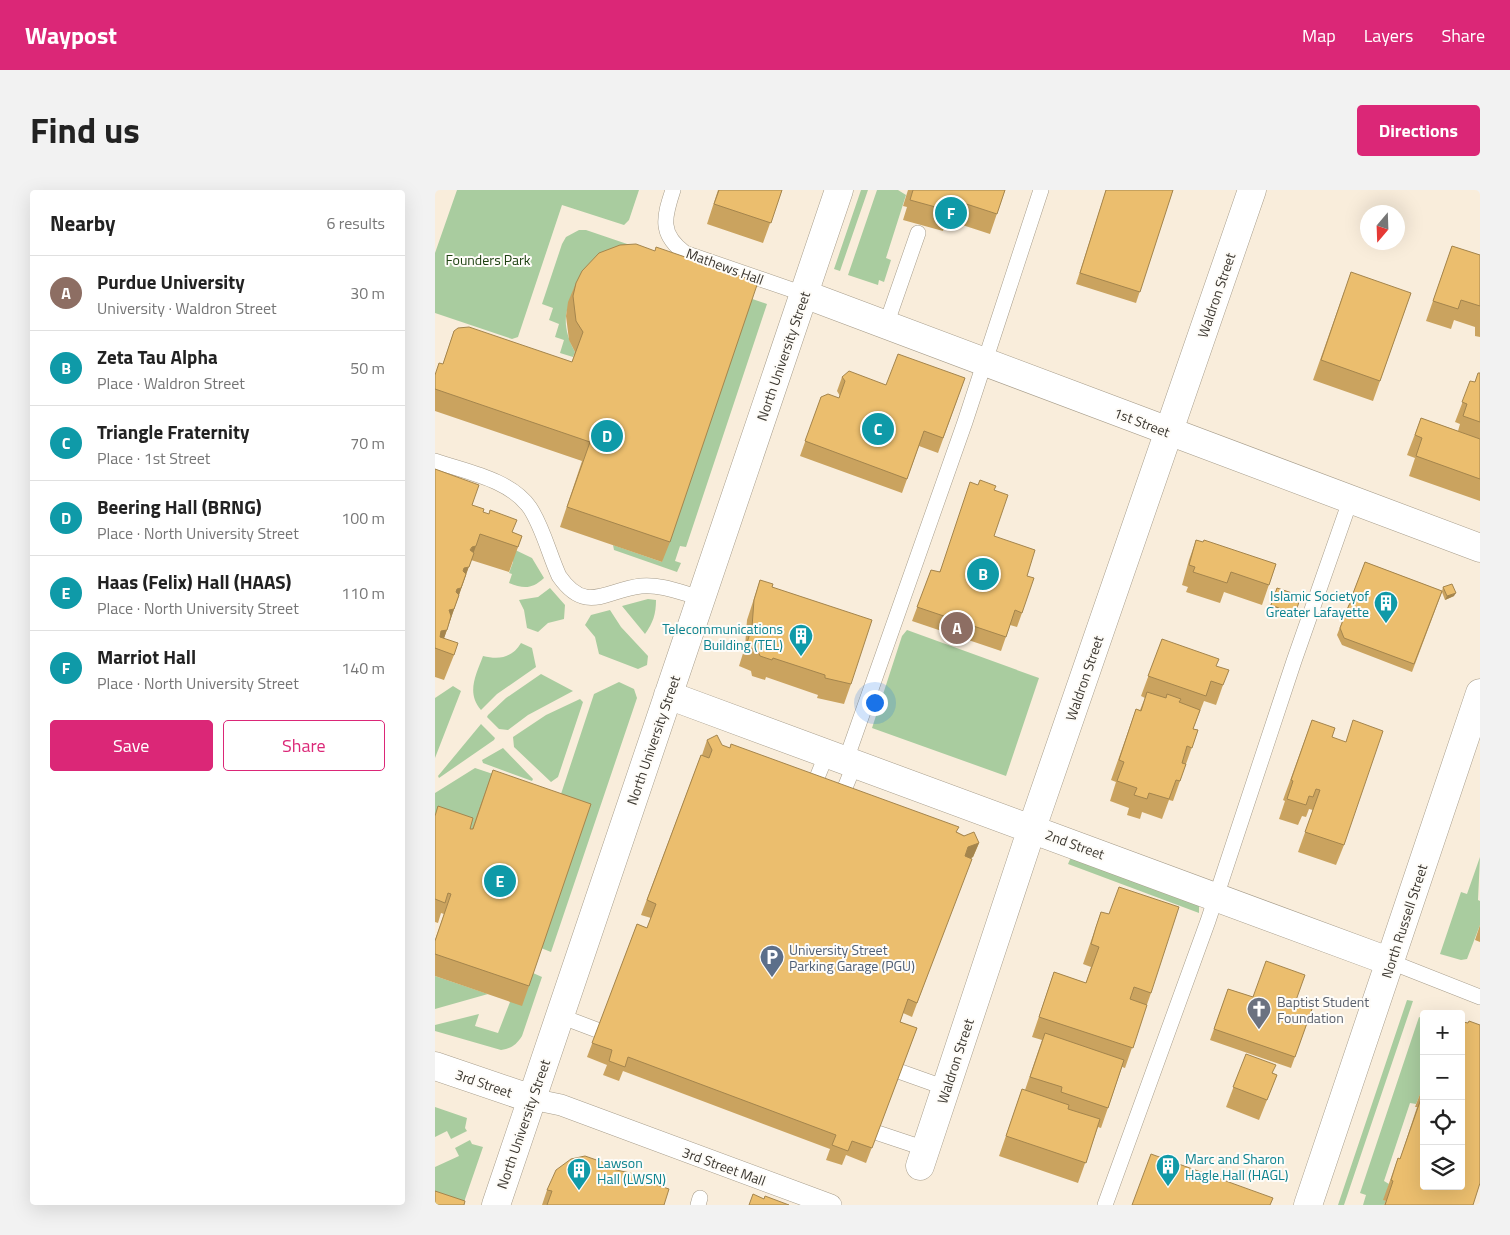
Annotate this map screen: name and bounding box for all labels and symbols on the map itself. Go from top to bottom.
pin: F [935,194,967,232]
north arrow [1360,205,1405,250]
street label: Mathews Hall [683,242,767,290]
park label: Founders Park [445,249,531,270]
street label: Waldron Street [1192,250,1240,340]
street label: North University Street [751,288,815,424]
street label: 1st Street [1111,402,1173,442]
pin: C [862,410,894,448]
pin: D [591,417,623,455]
pin: B [967,555,999,593]
place label: Islamic Societyof Greater Lafayette [1266,585,1369,622]
building icon: Islamic Societyof Greater Lafayette [1373,590,1399,624]
pin: A [941,609,973,647]
place label: Telecommunications Building (TEL) [662,618,783,655]
building icon: Telecommunications Building (TEL) [788,623,814,657]
street label: Waldron Street [1060,633,1108,723]
street label: North University Street [621,672,685,808]
your location [862,690,888,716]
street label: 2nd Street [1042,824,1108,864]
street label: North Russell Street [1376,861,1432,981]
pin: E [484,862,516,900]
place label: University Street Parking Garage (PGU) [789,939,915,976]
parking icon: University Street Parking Garage (PGU) [759,944,785,978]
place label: Baptist Student Foundation [1277,991,1369,1028]
church icon: Baptist Student Foundation [1246,996,1272,1030]
street label: Waldron Street [931,1016,979,1106]
street label: North University Street [491,1056,555,1192]
street label: 3rd Street [453,1063,515,1103]
street label: 3rd Street Mall [679,1141,769,1191]
place label: Marc and Sharon Hagle Hall (HAGL) [1185,1148,1288,1185]
place label: Lawson Hall (LWSN) [597,1152,666,1189]
building icon: Marc and Sharon Hagle Hall (HAGL) [1155,1153,1181,1187]
building icon: Lawson Hall (LWSN) [566,1157,592,1191]

